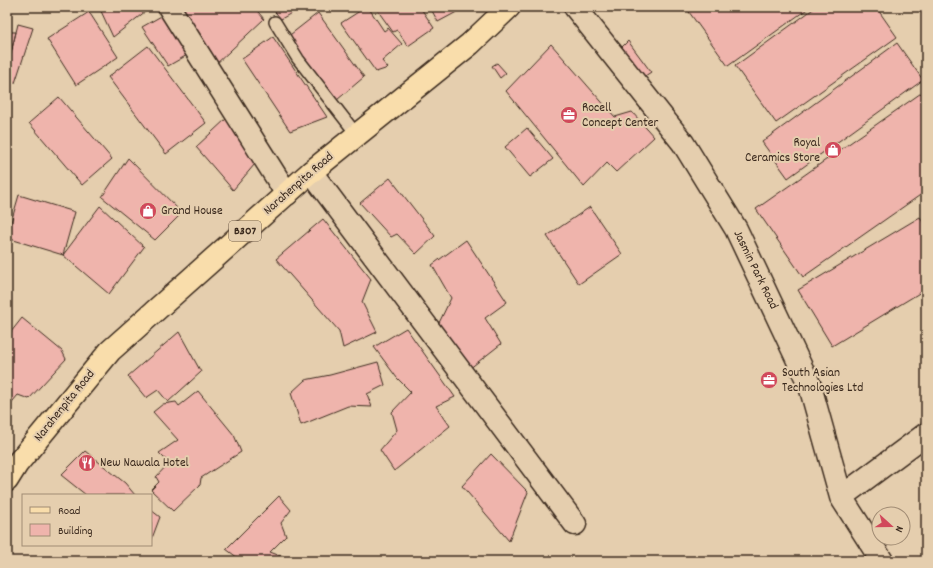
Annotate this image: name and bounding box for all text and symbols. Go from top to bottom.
place label: Rocell Concept Center [582,99,659,133]
office icon: Rocell Concept Center [559,105,579,125]
place label: Royal Ceramics Store [745,134,820,168]
shop icon: Royal Ceramics Store [823,140,843,160]
street label: Narahenpita Road [260,148,338,220]
shop icon: Grand House [138,201,158,221]
place label: Grand House [161,202,223,221]
road number: B307 [229,221,261,241]
street label: Jasmin Park Road [728,227,782,313]
place label: South Asian Technologies Ltd [782,364,863,398]
street label: Narahenpita Road [30,366,100,446]
office icon: South Asian Technologies Ltd [759,370,779,390]
restaurant icon: New Nawala Hotel [77,453,97,473]
place label: New Nawala Hotel [100,454,189,473]
legend [22,494,152,546]
text: Road [58,503,80,520]
north arrow [871,506,911,546]
text: Building [58,523,93,540]
text: N [890,523,907,535]

